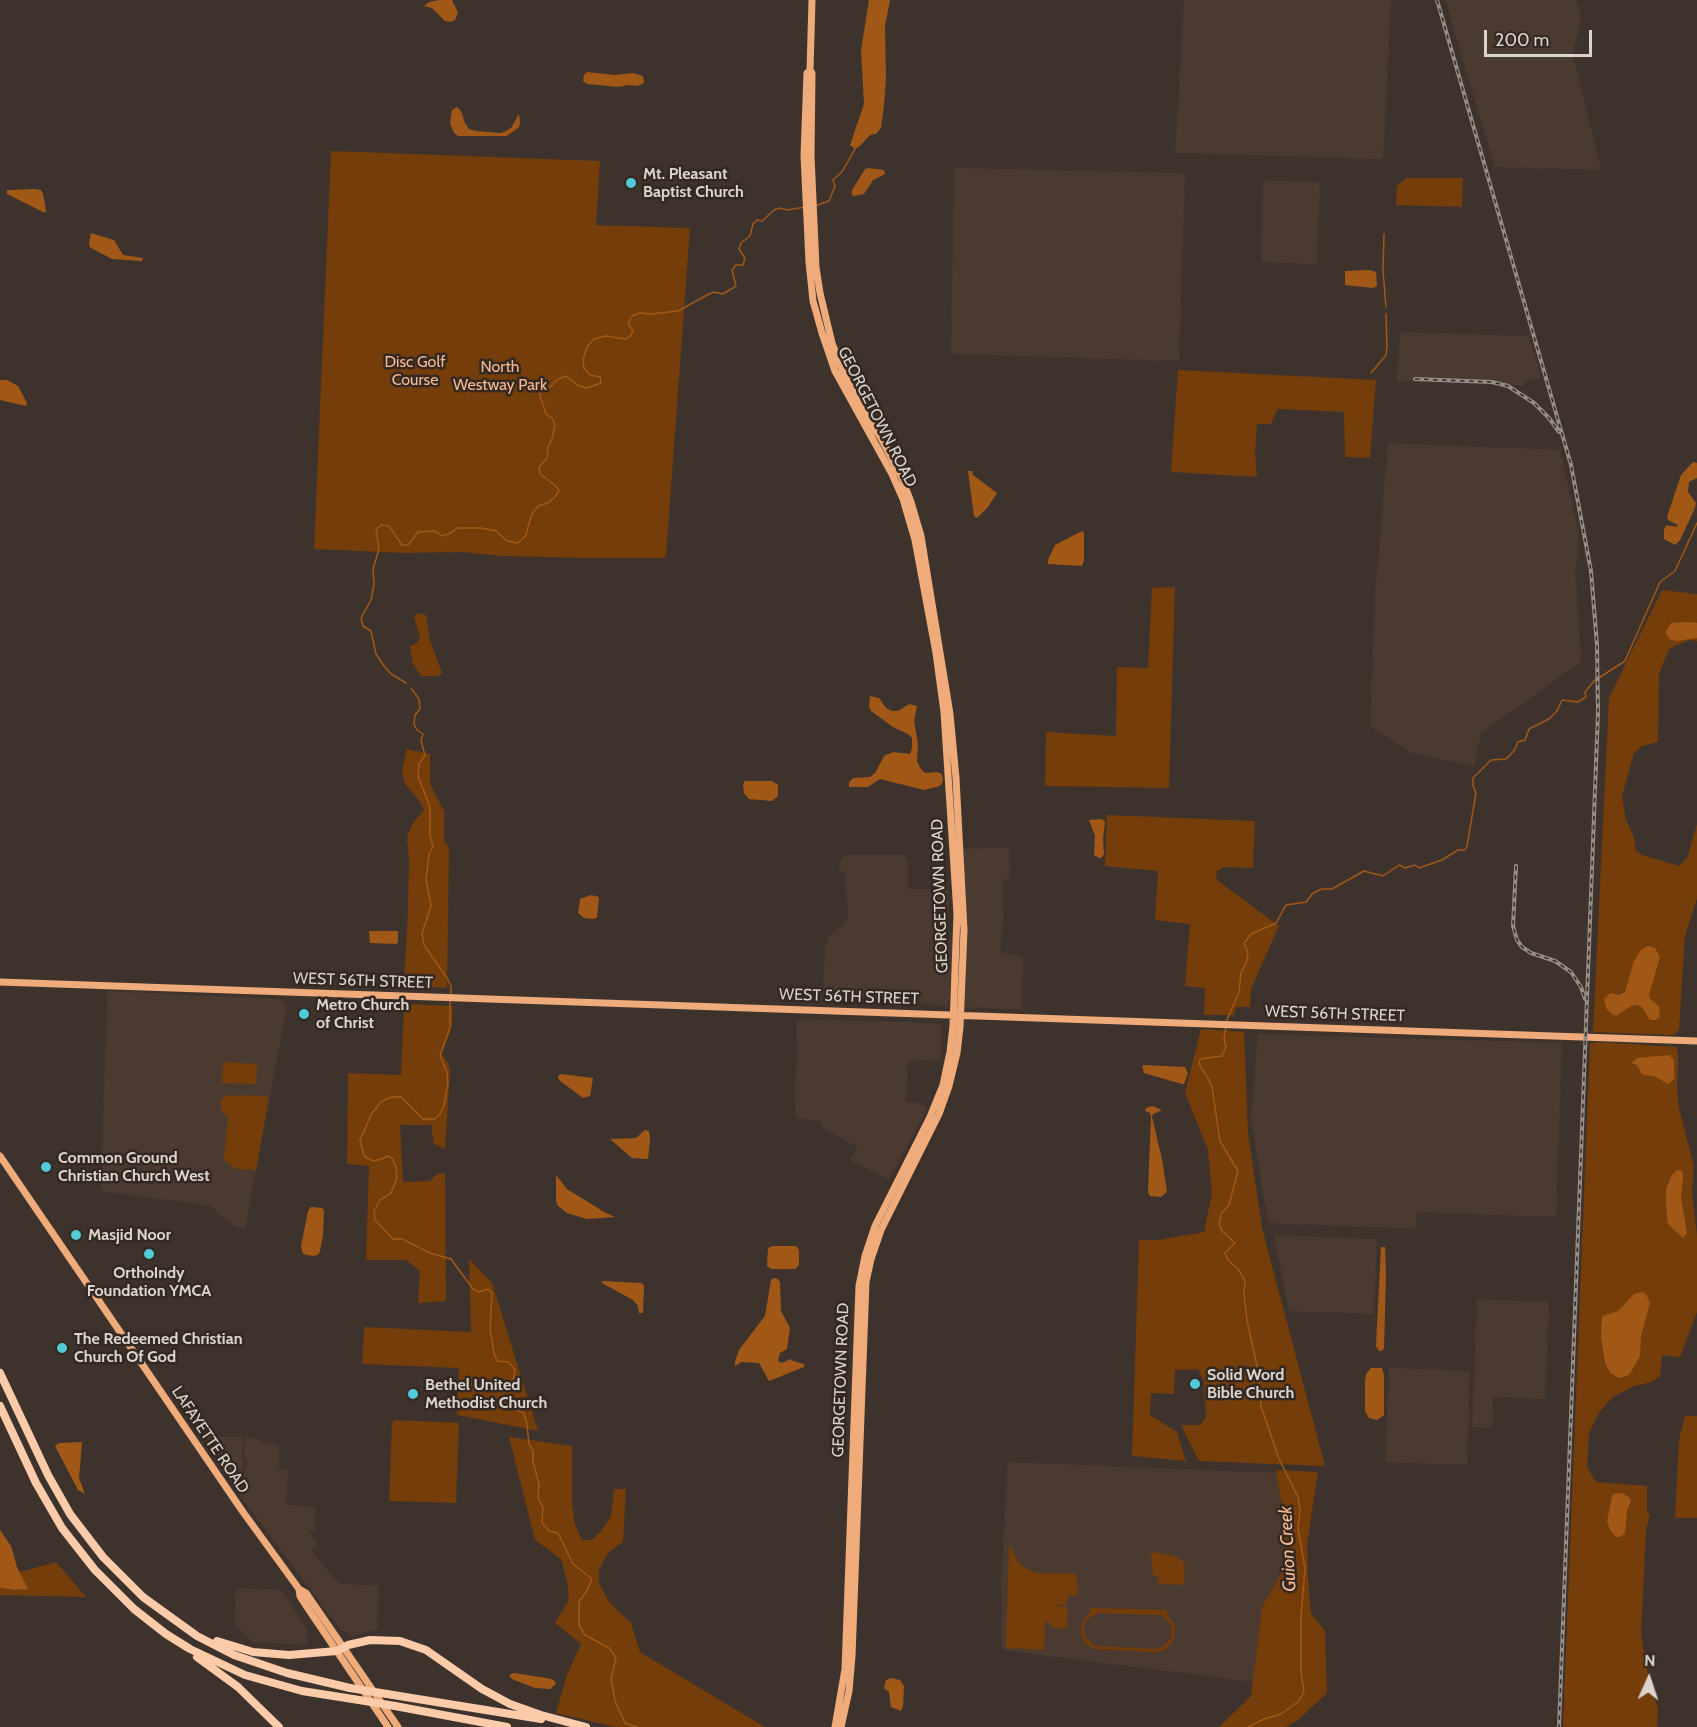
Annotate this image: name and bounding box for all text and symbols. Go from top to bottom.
scale bar [1487,18,1595,56]
text: 200 m [1495,29,1549,51]
place label: Mt. Pleasant Baptist Church [643,164,744,202]
marker: Mt. Pleasant Baptist Church [624,176,638,190]
street label: GEORGETOWN ROAD [833,344,921,490]
park label: Disc Golf Course [385,352,445,390]
park label: North Westway Park [453,357,547,395]
street label: GEORGETOWN ROAD [928,818,952,974]
street label: WEST 56TH STREET [293,969,433,993]
street label: WEST 56TH STREET [779,985,919,1009]
place label: Metro Church of Christ [316,995,409,1033]
street label: WEST 56TH STREET [1265,1002,1405,1026]
marker: Metro Church of Christ [297,1007,311,1021]
place label: Common Ground Christian Church West [58,1148,210,1186]
marker: Common Ground Christian Church West [39,1160,53,1174]
place label: Masjid Noor [88,1225,171,1245]
marker: Masjid Noor [69,1228,83,1242]
marker: OrthoIndy Foundation YMCA [142,1247,156,1261]
place label: OrthoIndy Foundation YMCA [87,1263,211,1301]
street label: GEORGETOWN ROAD [829,1302,853,1458]
place label: The Redeemed Christian Church Of God [74,1329,242,1367]
marker: The Redeemed Christian Church Of God [55,1341,69,1355]
place label: Solid Word Bible Church [1207,1365,1294,1403]
place label: Bethel United Methodist Church [425,1375,547,1413]
marker: Solid Word Bible Church [1188,1377,1202,1391]
street label: LAFAYETTE ROAD [167,1383,253,1497]
marker: Bethel United Methodist Church [406,1387,420,1401]
water label: Guion Creek [1275,1506,1301,1592]
north arrow [1619,1649,1679,1709]
text: N [1644,1651,1656,1670]

